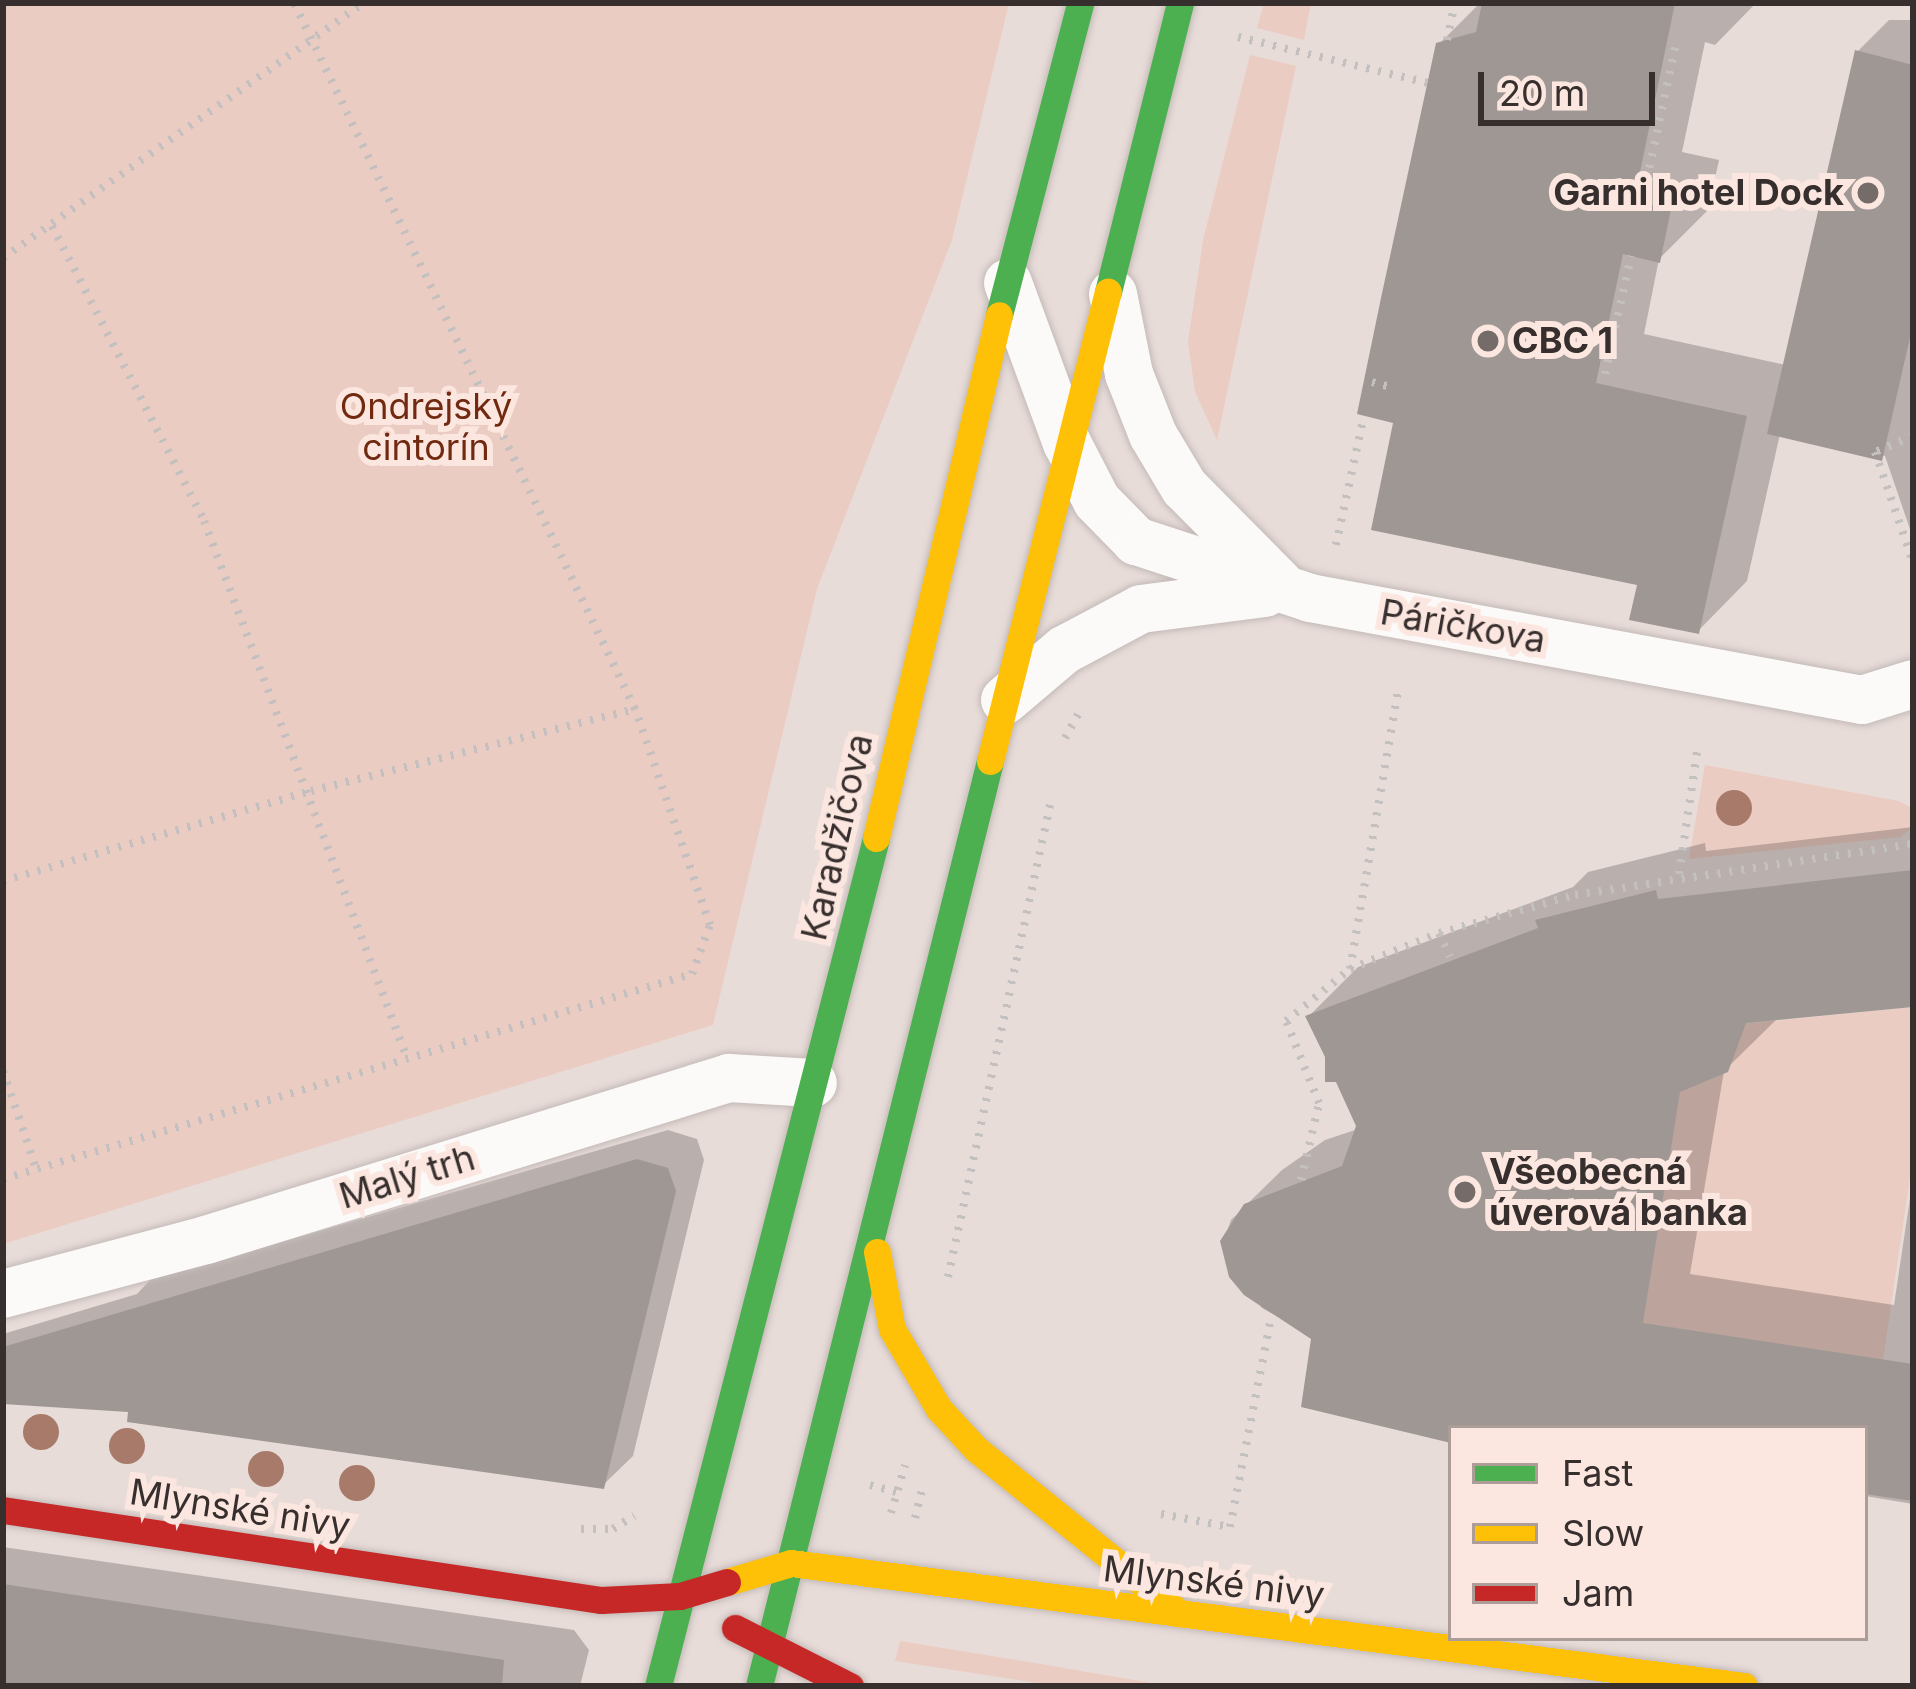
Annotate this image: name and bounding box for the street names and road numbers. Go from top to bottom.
street label: Páričkova [1377,590,1549,662]
street label: Karadžičova [792,730,882,944]
street label: Malý trh [334,1136,480,1218]
street label: Mlynské nivy [127,1470,353,1548]
street label: Mlynské nivy [1101,1547,1327,1617]

